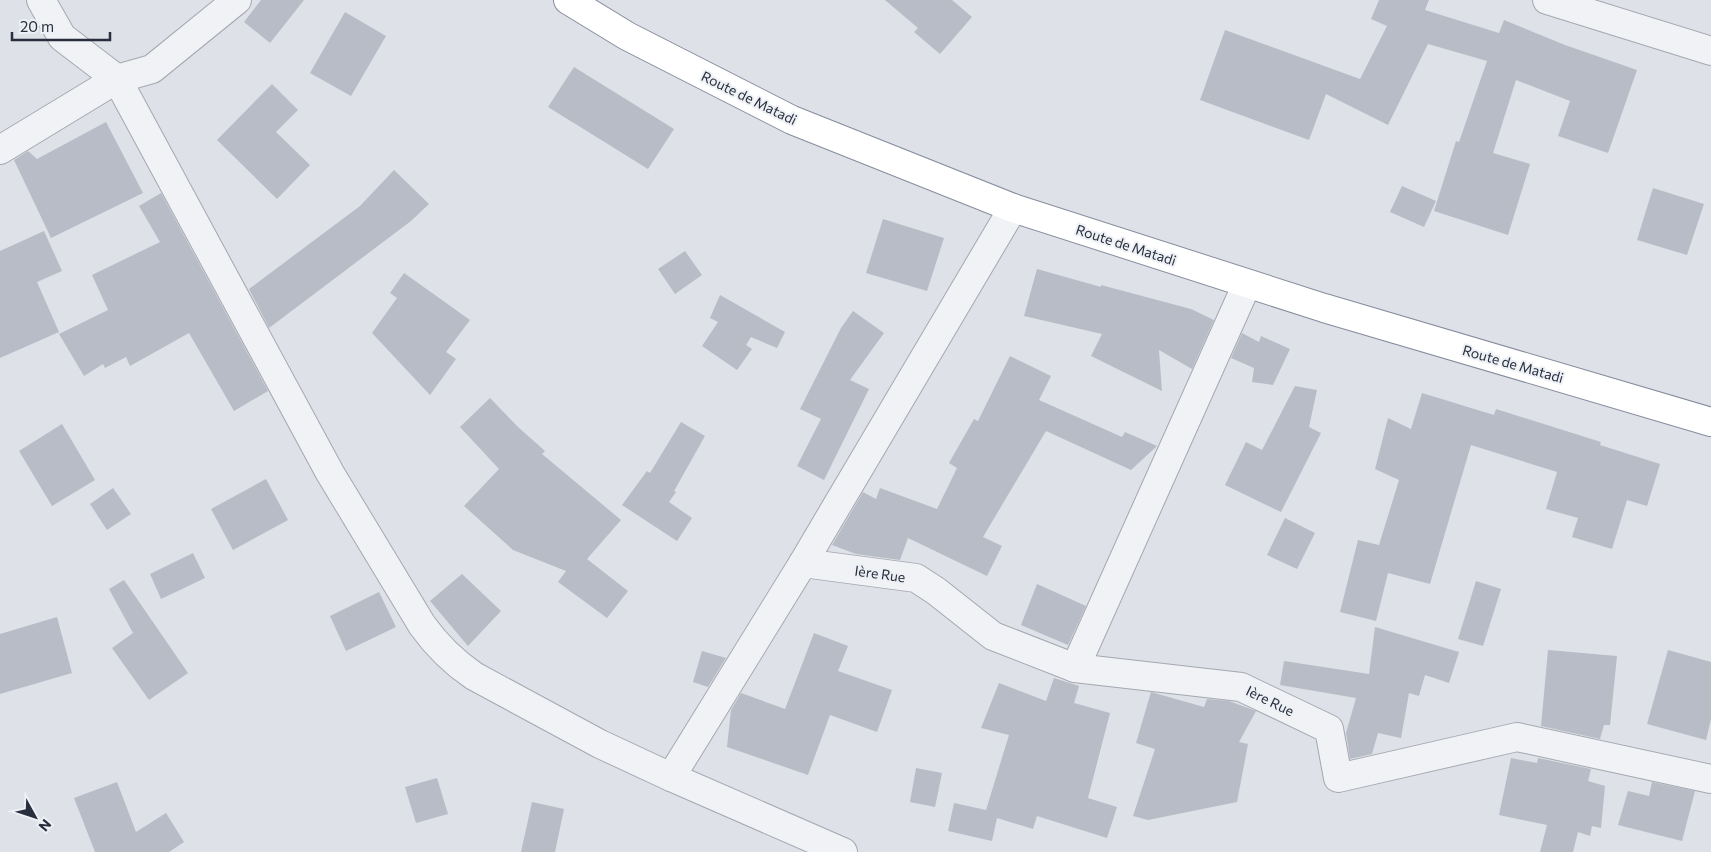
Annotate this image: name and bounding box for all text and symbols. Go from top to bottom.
scale bar [12,10,110,42]
text: 20 m [20,17,54,35]
street label: Route de Matadi [699,67,800,128]
street label: Route de Matadi [1074,220,1178,269]
street label: Route de Matadi [1461,341,1566,386]
street label: Ière Rue [854,562,907,585]
street label: Ière Rue [1243,682,1297,719]
north arrow [10,792,60,842]
text: N [35,816,55,835]

